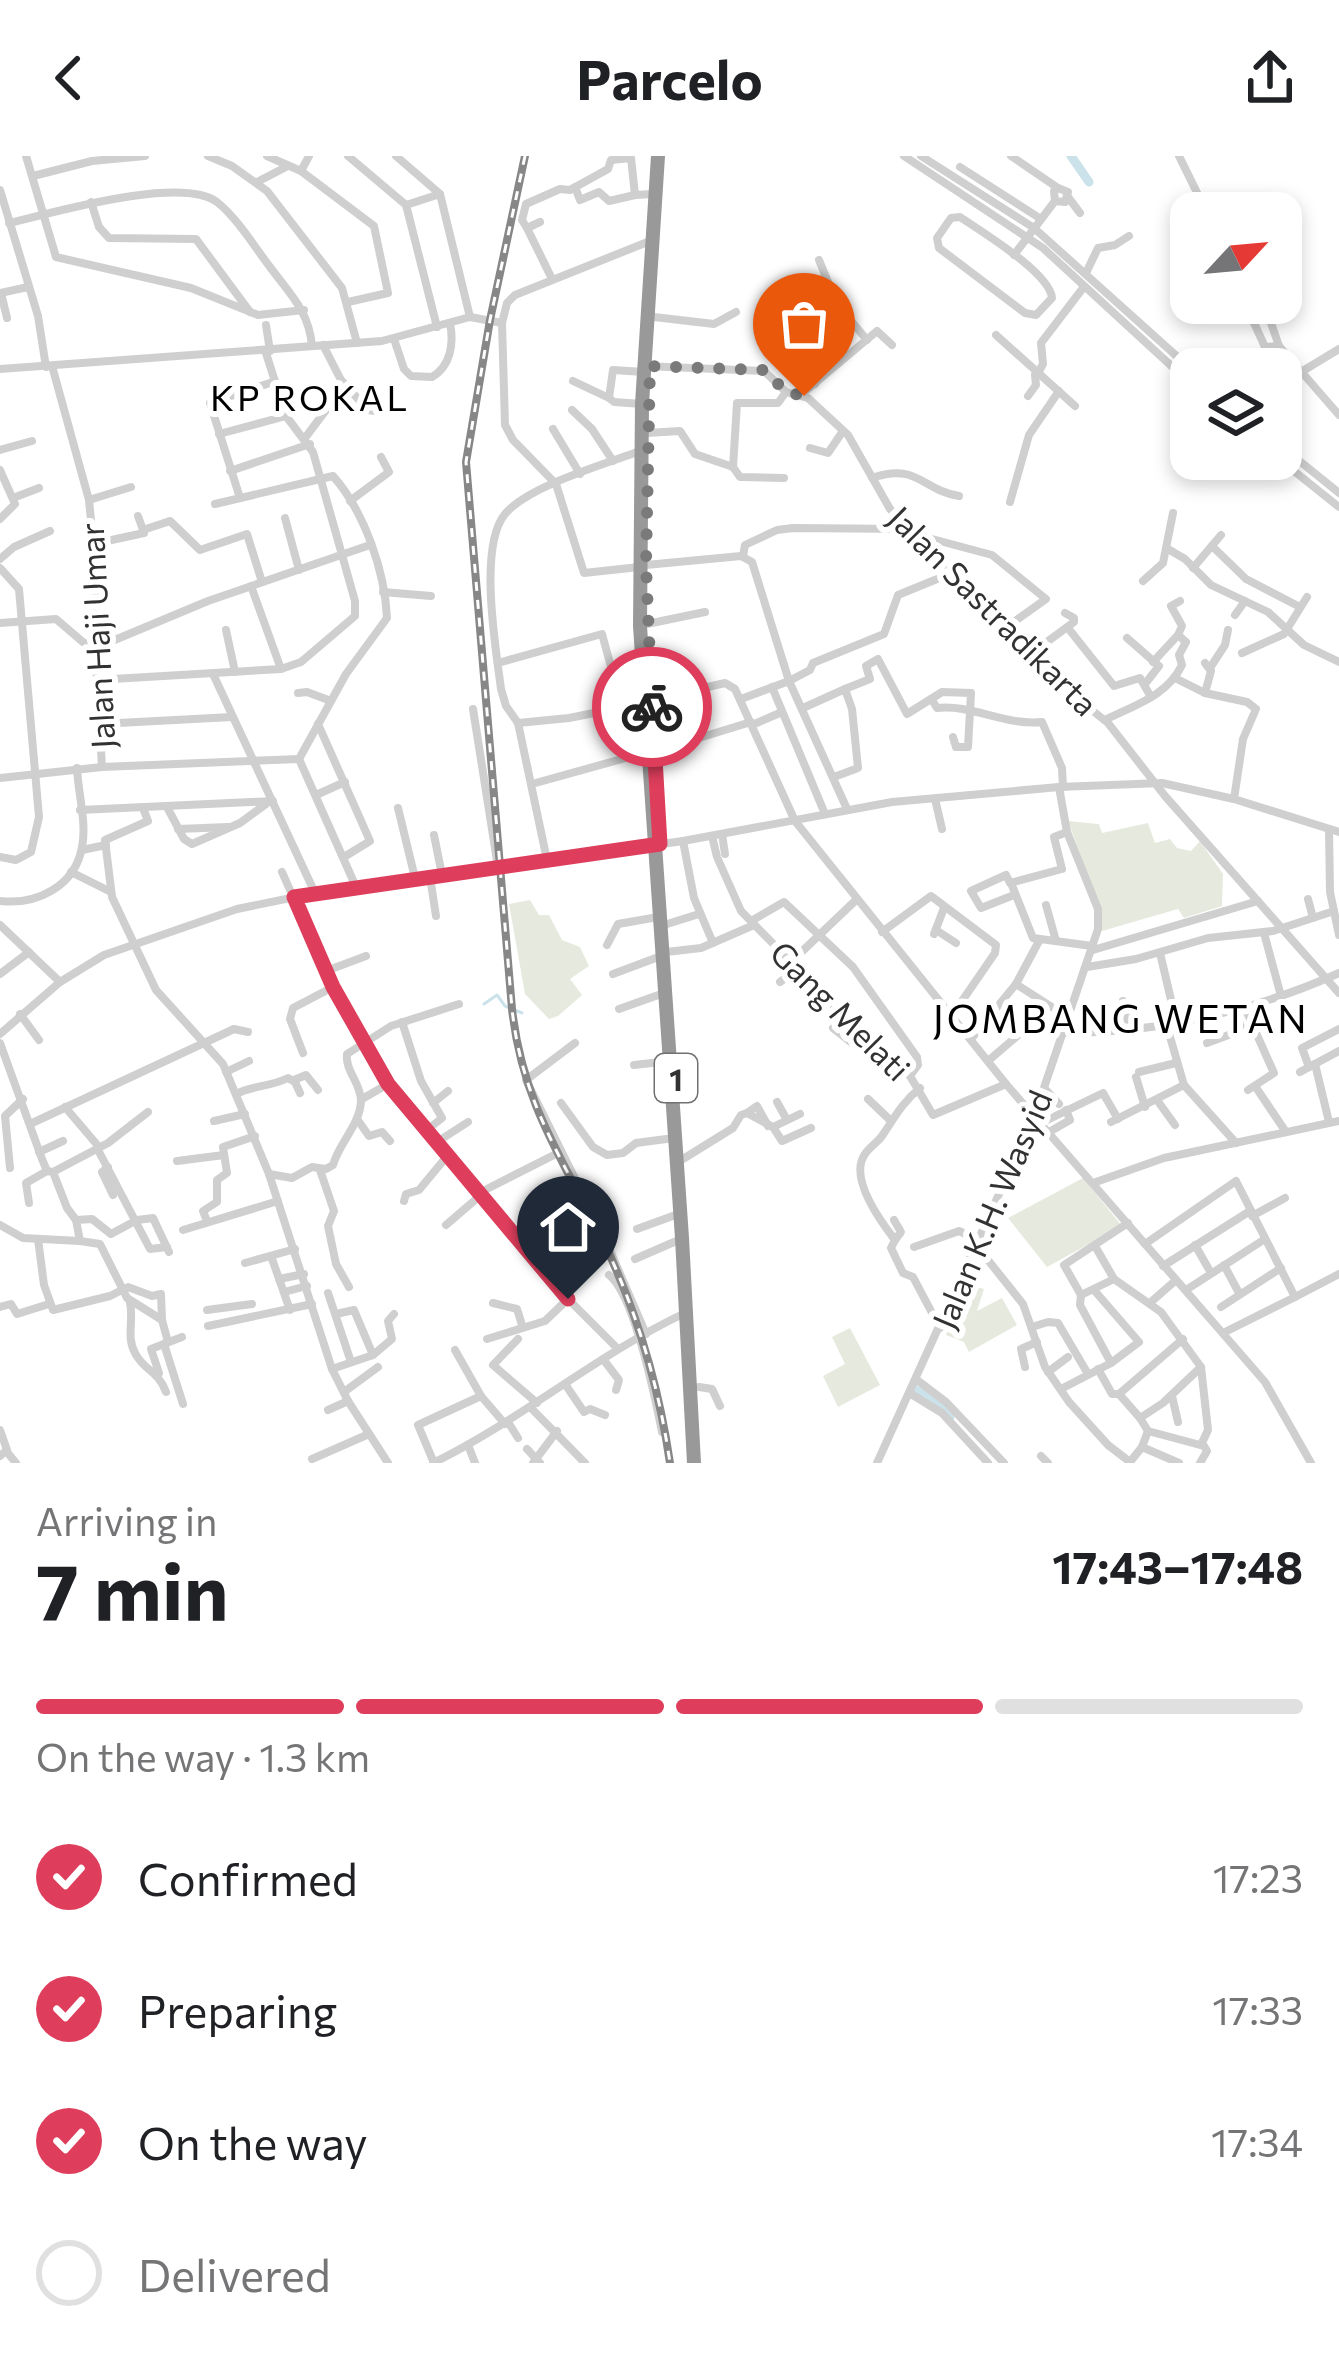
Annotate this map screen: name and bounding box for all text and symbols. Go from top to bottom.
icon: back [36,45,102,111]
text: Parcelo [576,45,763,111]
icon: share [1237,45,1303,111]
north arrow [1170,192,1302,324]
map controls [1170,192,1302,480]
pin [753,273,855,396]
icon: bag [771,291,837,357]
button: layers [1170,348,1302,480]
district label: KP ROKAL [210,374,410,418]
street label: Jalan Sastradikarta [881,497,1107,723]
street label: Jalan Haji Umar [70,522,122,750]
courier [592,647,712,767]
icon: bike [619,674,685,740]
street label: Gang Melati [762,931,920,1089]
district label: JOMBANG WETAN [932,993,1310,1041]
road number: 1 [655,1054,697,1102]
street label: Jalan K.H. Wasyid [922,1084,1060,1334]
pin [517,1176,619,1299]
icon: home [535,1194,601,1260]
text: Arriving in [36,1496,217,1544]
text: 17:43–17:48 [1052,1538,1303,1593]
text: 7 min [36,1541,229,1636]
text: On the way · 1.3 km [36,1732,370,1780]
icon: check [36,1844,102,1910]
text: Confirmed [138,1850,358,1905]
text: 17:23 [1213,1853,1303,1901]
icon: check [36,1976,102,2042]
text: Preparing [138,1982,337,2037]
text: 17:33 [1212,1985,1303,2033]
icon: check [36,2108,102,2174]
text: On the way [138,2114,368,2169]
text: 17:34 [1211,2117,1303,2165]
text: Delivered [138,2246,331,2301]

